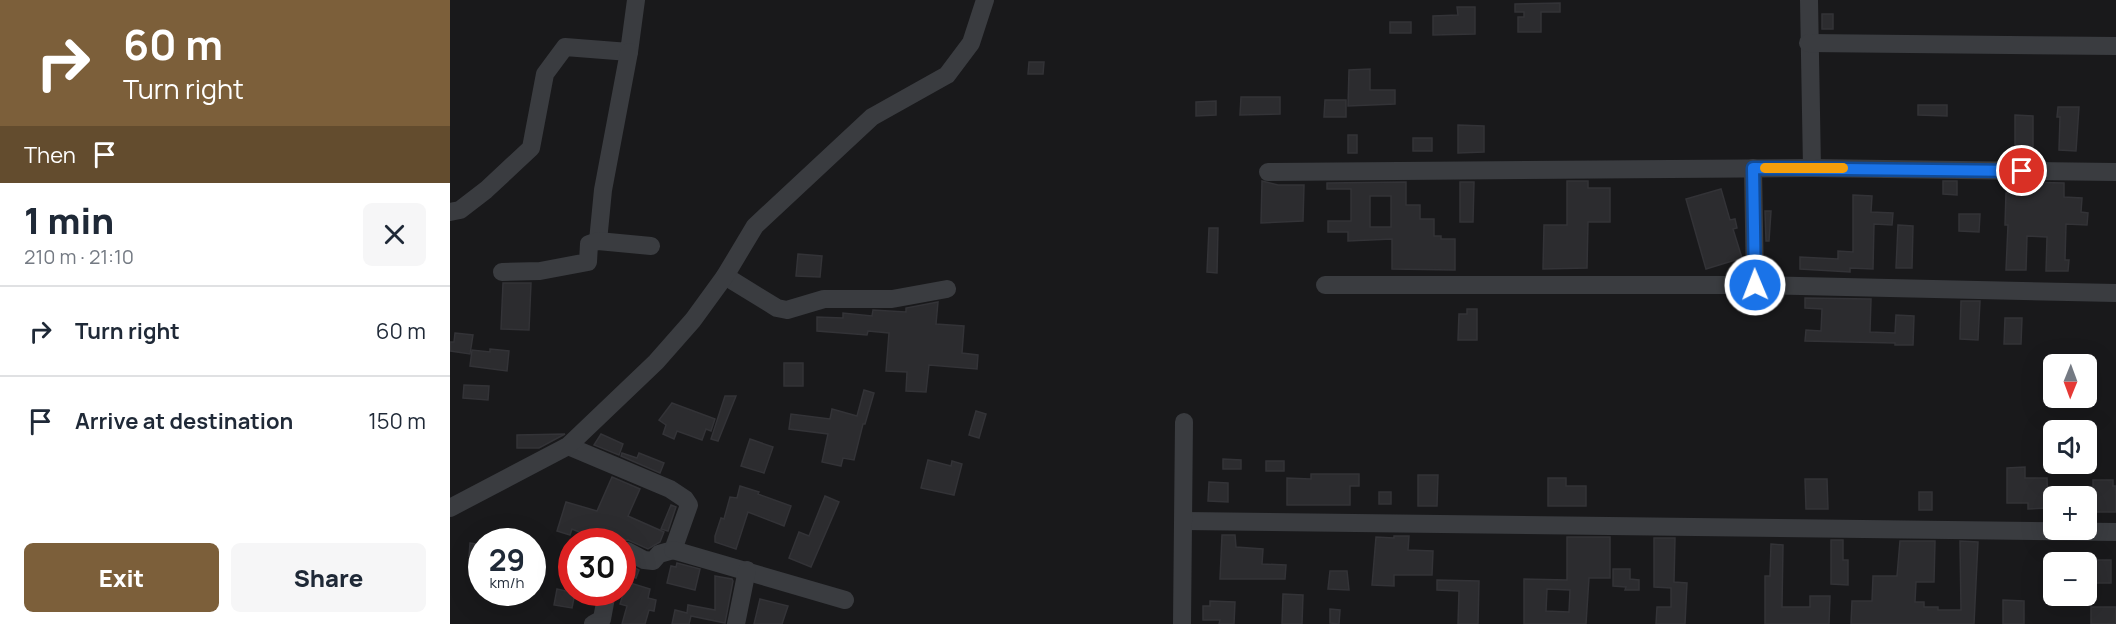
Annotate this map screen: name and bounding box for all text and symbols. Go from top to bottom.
text: 60 m [123,15,223,73]
icon: right [24,24,102,102]
text: Turn right [123,70,244,107]
icon: arrive [88,138,121,171]
text: Then [24,140,76,170]
pin [1996,145,2047,196]
icon: arrive [2005,154,2038,187]
text: 1 min [24,196,114,245]
button: close [363,203,426,266]
text: 210 m · 21:10 [24,243,134,270]
position arrow [1723,253,1787,317]
icon: right [24,315,57,348]
text: Turn right [75,316,180,346]
text: 60 m [376,316,426,346]
north arrow [2043,354,2097,408]
map controls [2043,354,2097,606]
icon: arrive [24,405,57,438]
text: Arrive at destination [75,406,293,436]
text: 150 m [368,406,426,436]
button: sound [2043,420,2097,474]
button: + [2043,486,2097,540]
speed limit sign: 30 [558,528,636,606]
text: 29 [489,539,525,580]
button: Exit [24,543,219,612]
button: Share [231,543,426,612]
button: − [2043,552,2097,606]
text: km/h [490,572,524,593]

